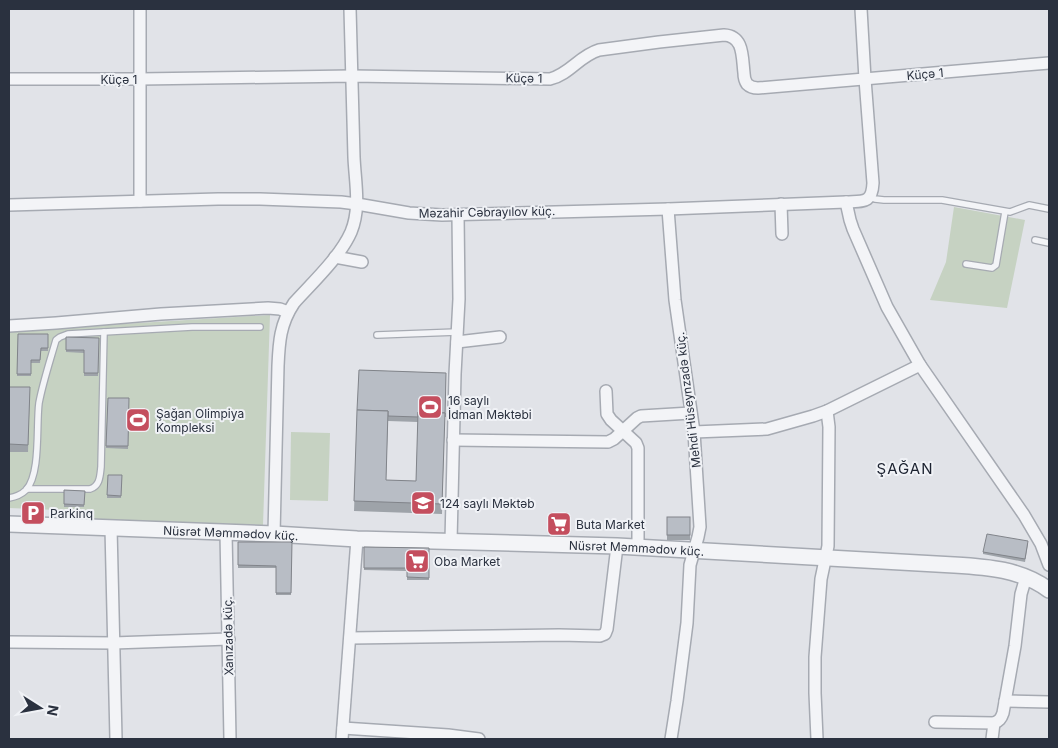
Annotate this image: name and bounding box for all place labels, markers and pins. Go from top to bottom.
place label: 16 saylı İdman Məktəbi [448,393,532,422]
sports icon: 16 saylı İdman Məktəbi [417,394,443,420]
place label: Şağan Olimpiya Kompleksi [156,406,244,435]
sports icon: Şağan Olimpiya Kompleksi [125,407,151,433]
school or university icon: 124 saylı Məktəb [410,490,436,516]
place label: 124 saylı Məktəb [440,496,535,511]
parking icon: Parkinq [20,500,46,526]
place label: Parkinq [50,506,93,521]
supermarket icon: Buta Market [546,511,572,537]
place label: Buta Market [576,517,645,532]
supermarket icon: Oba Market [404,548,430,574]
place label: Oba Market [434,554,500,569]

